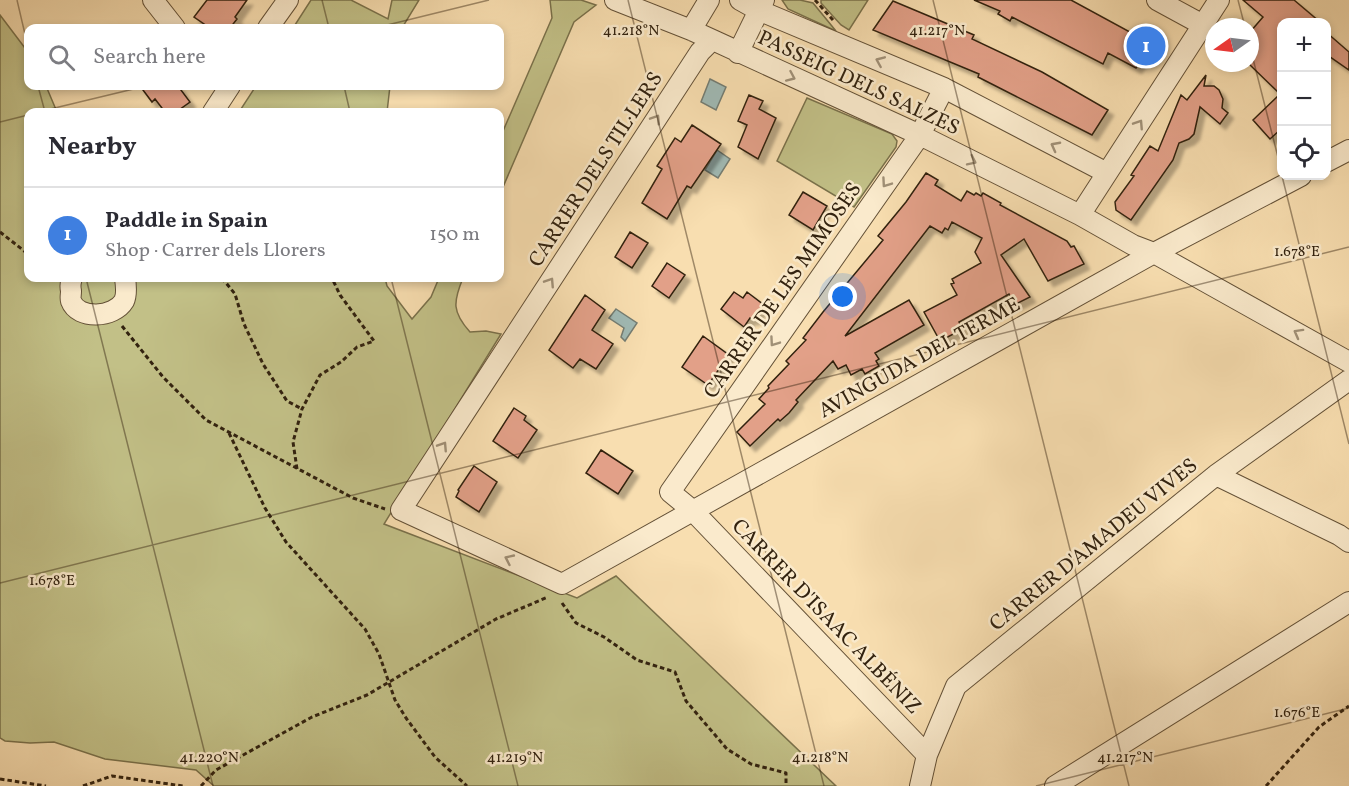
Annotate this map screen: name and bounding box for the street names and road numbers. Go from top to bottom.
street label: PASSEIG DELS SALZES [753,24,964,143]
street label: CARRER DELS TIL·LERS [522,66,670,273]
street label: CARRER DE LES MIMOSES [697,177,869,405]
street label: AVINGUDA DEL TERME [814,291,1026,426]
street label: CARRER D'AMADEU VIVES [984,452,1204,638]
street label: CARRER D'ISAAC ALBÉNIZ [725,513,927,721]

